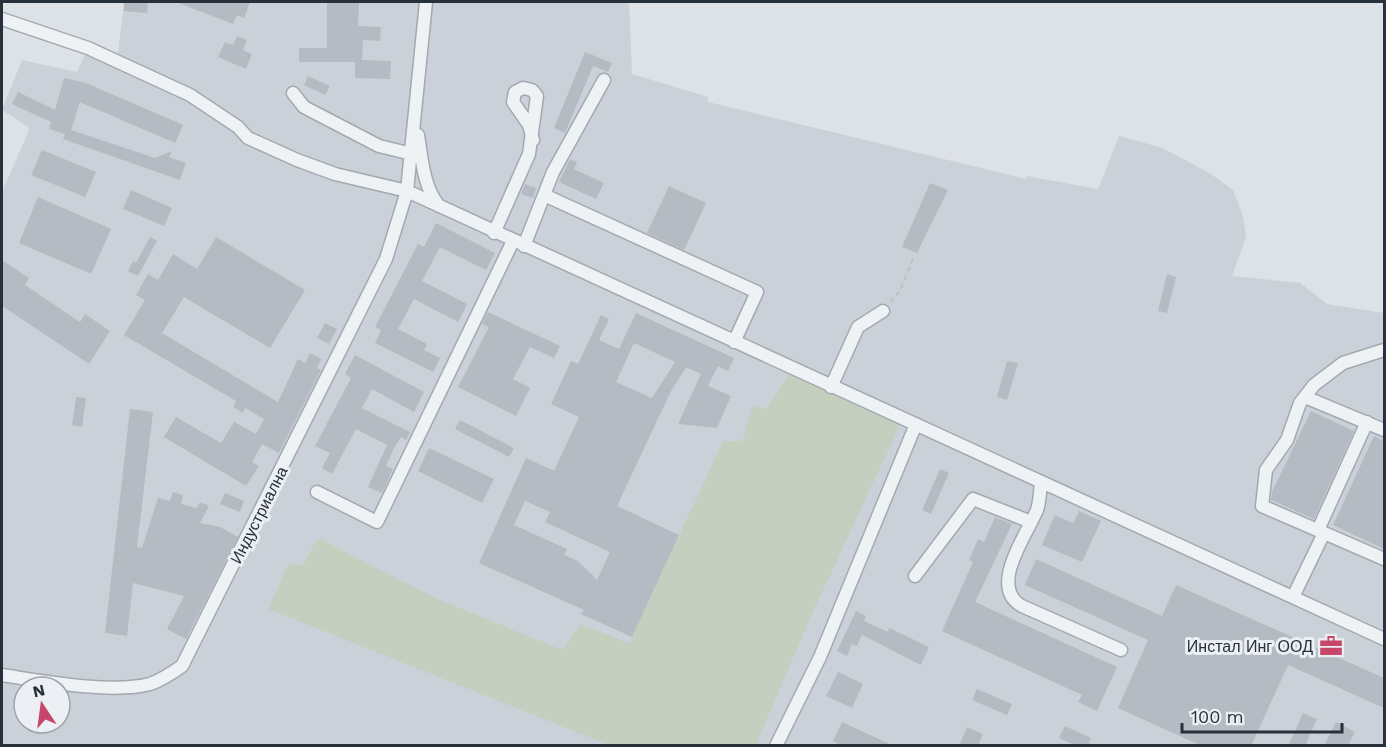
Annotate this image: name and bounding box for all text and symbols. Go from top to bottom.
street label: Индустриална [226,463,292,567]
office icon: Инстал Инг ООД [1318,633,1344,659]
place label: Инстал Инг ООД [1187,637,1313,656]
north arrow [12,675,72,735]
text: N [31,680,47,701]
scale bar [1182,696,1342,734]
text: 100 m [1191,706,1244,727]

